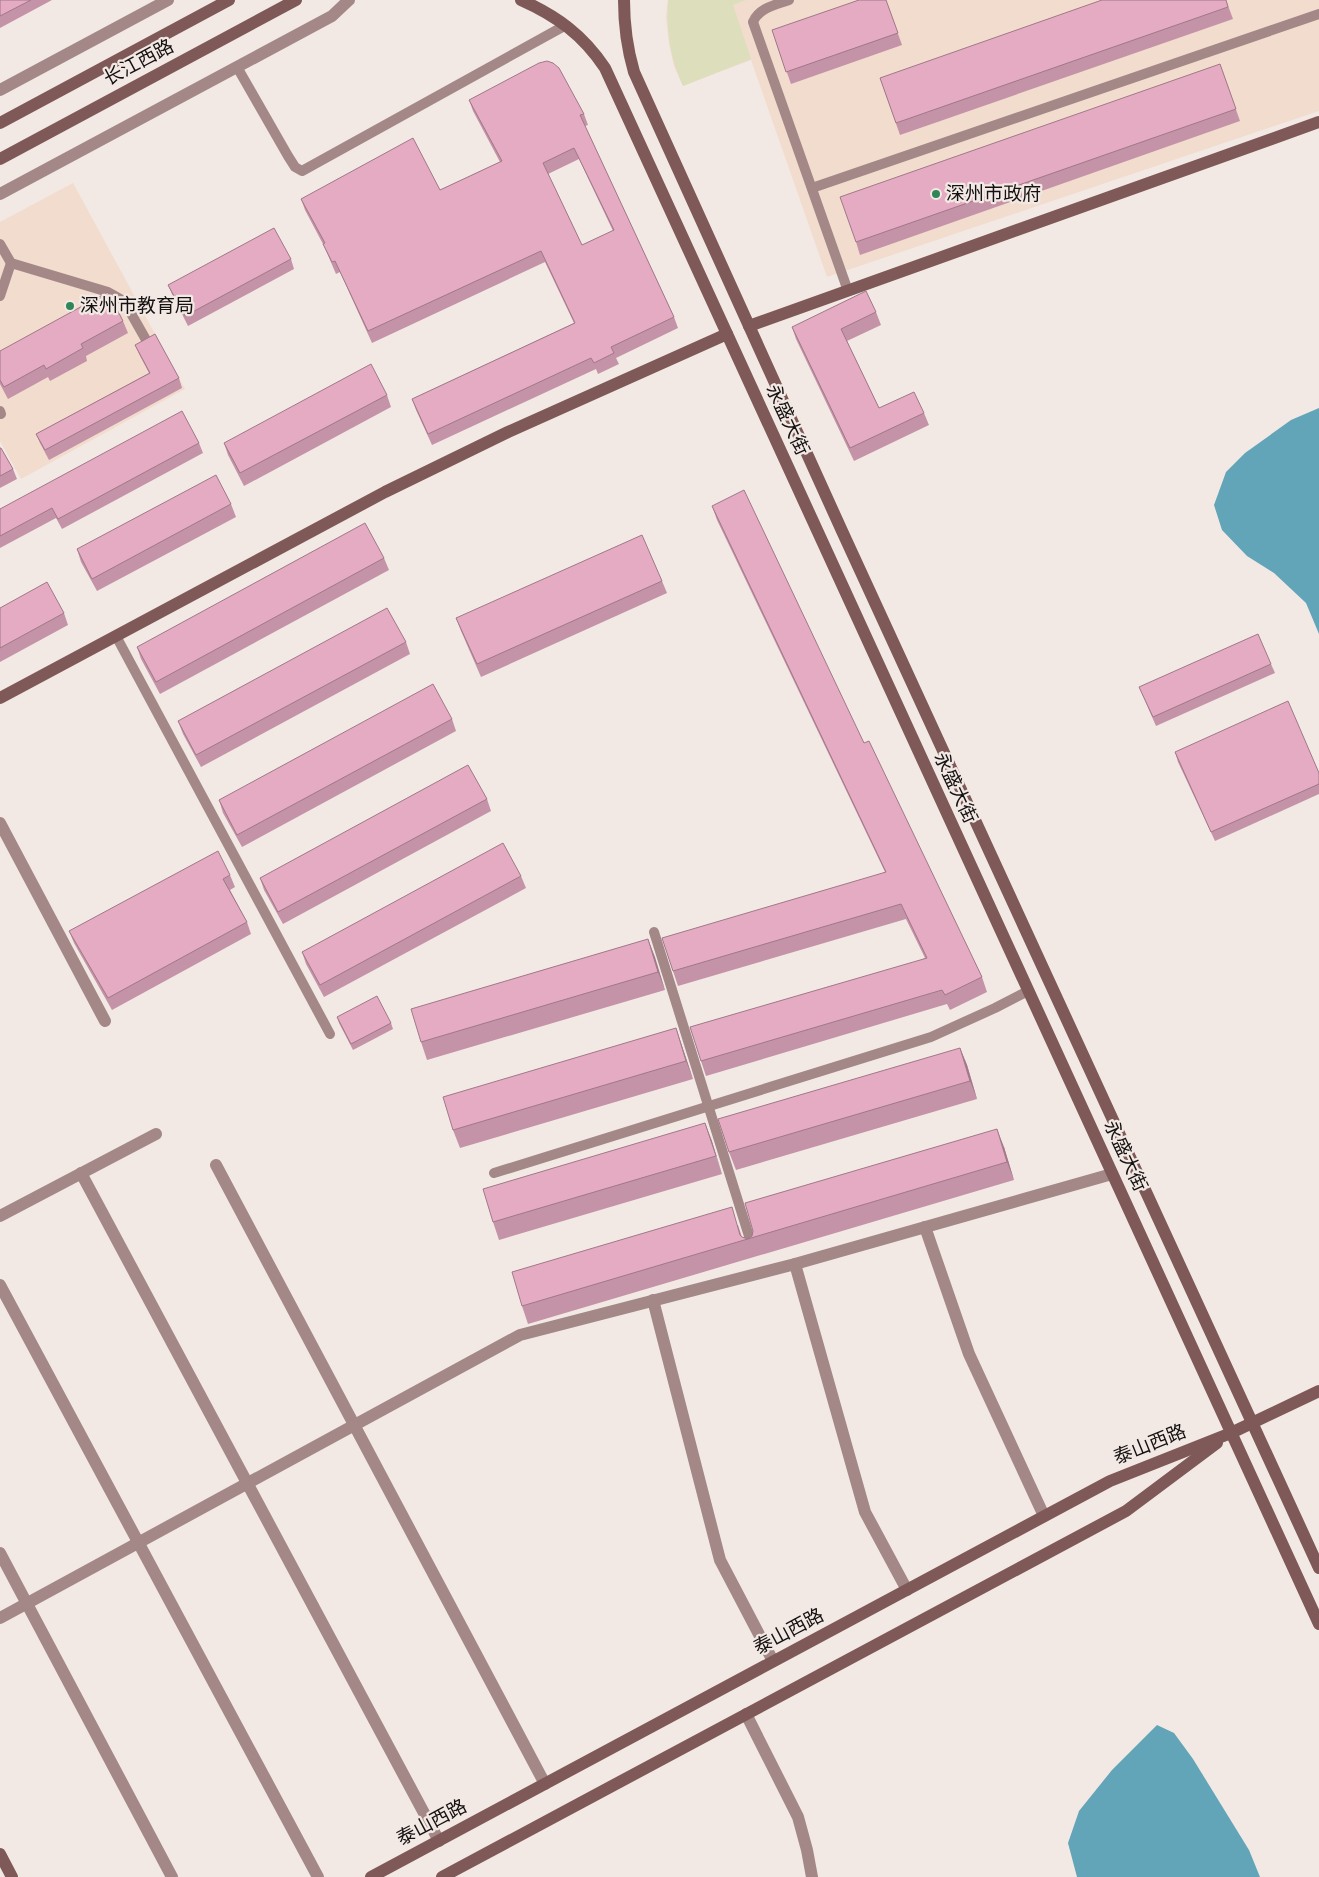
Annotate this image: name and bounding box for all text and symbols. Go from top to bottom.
street label: 长江西路 [101,36,177,89]
place label: 深州市政府 [946,183,1041,204]
marker: 深州市政府 [930,188,942,200]
place label: 深州市教育局 [80,295,194,316]
marker: 深州市教育局 [64,300,76,312]
street label: 永盛大街 [762,381,813,458]
street label: 永盛大街 [930,749,981,826]
street label: 永盛大街 [1100,1117,1151,1194]
street label: 泰山西路 [1111,1421,1189,1468]
street label: 泰山西路 [751,1605,827,1658]
street label: 泰山西路 [394,1796,470,1849]

